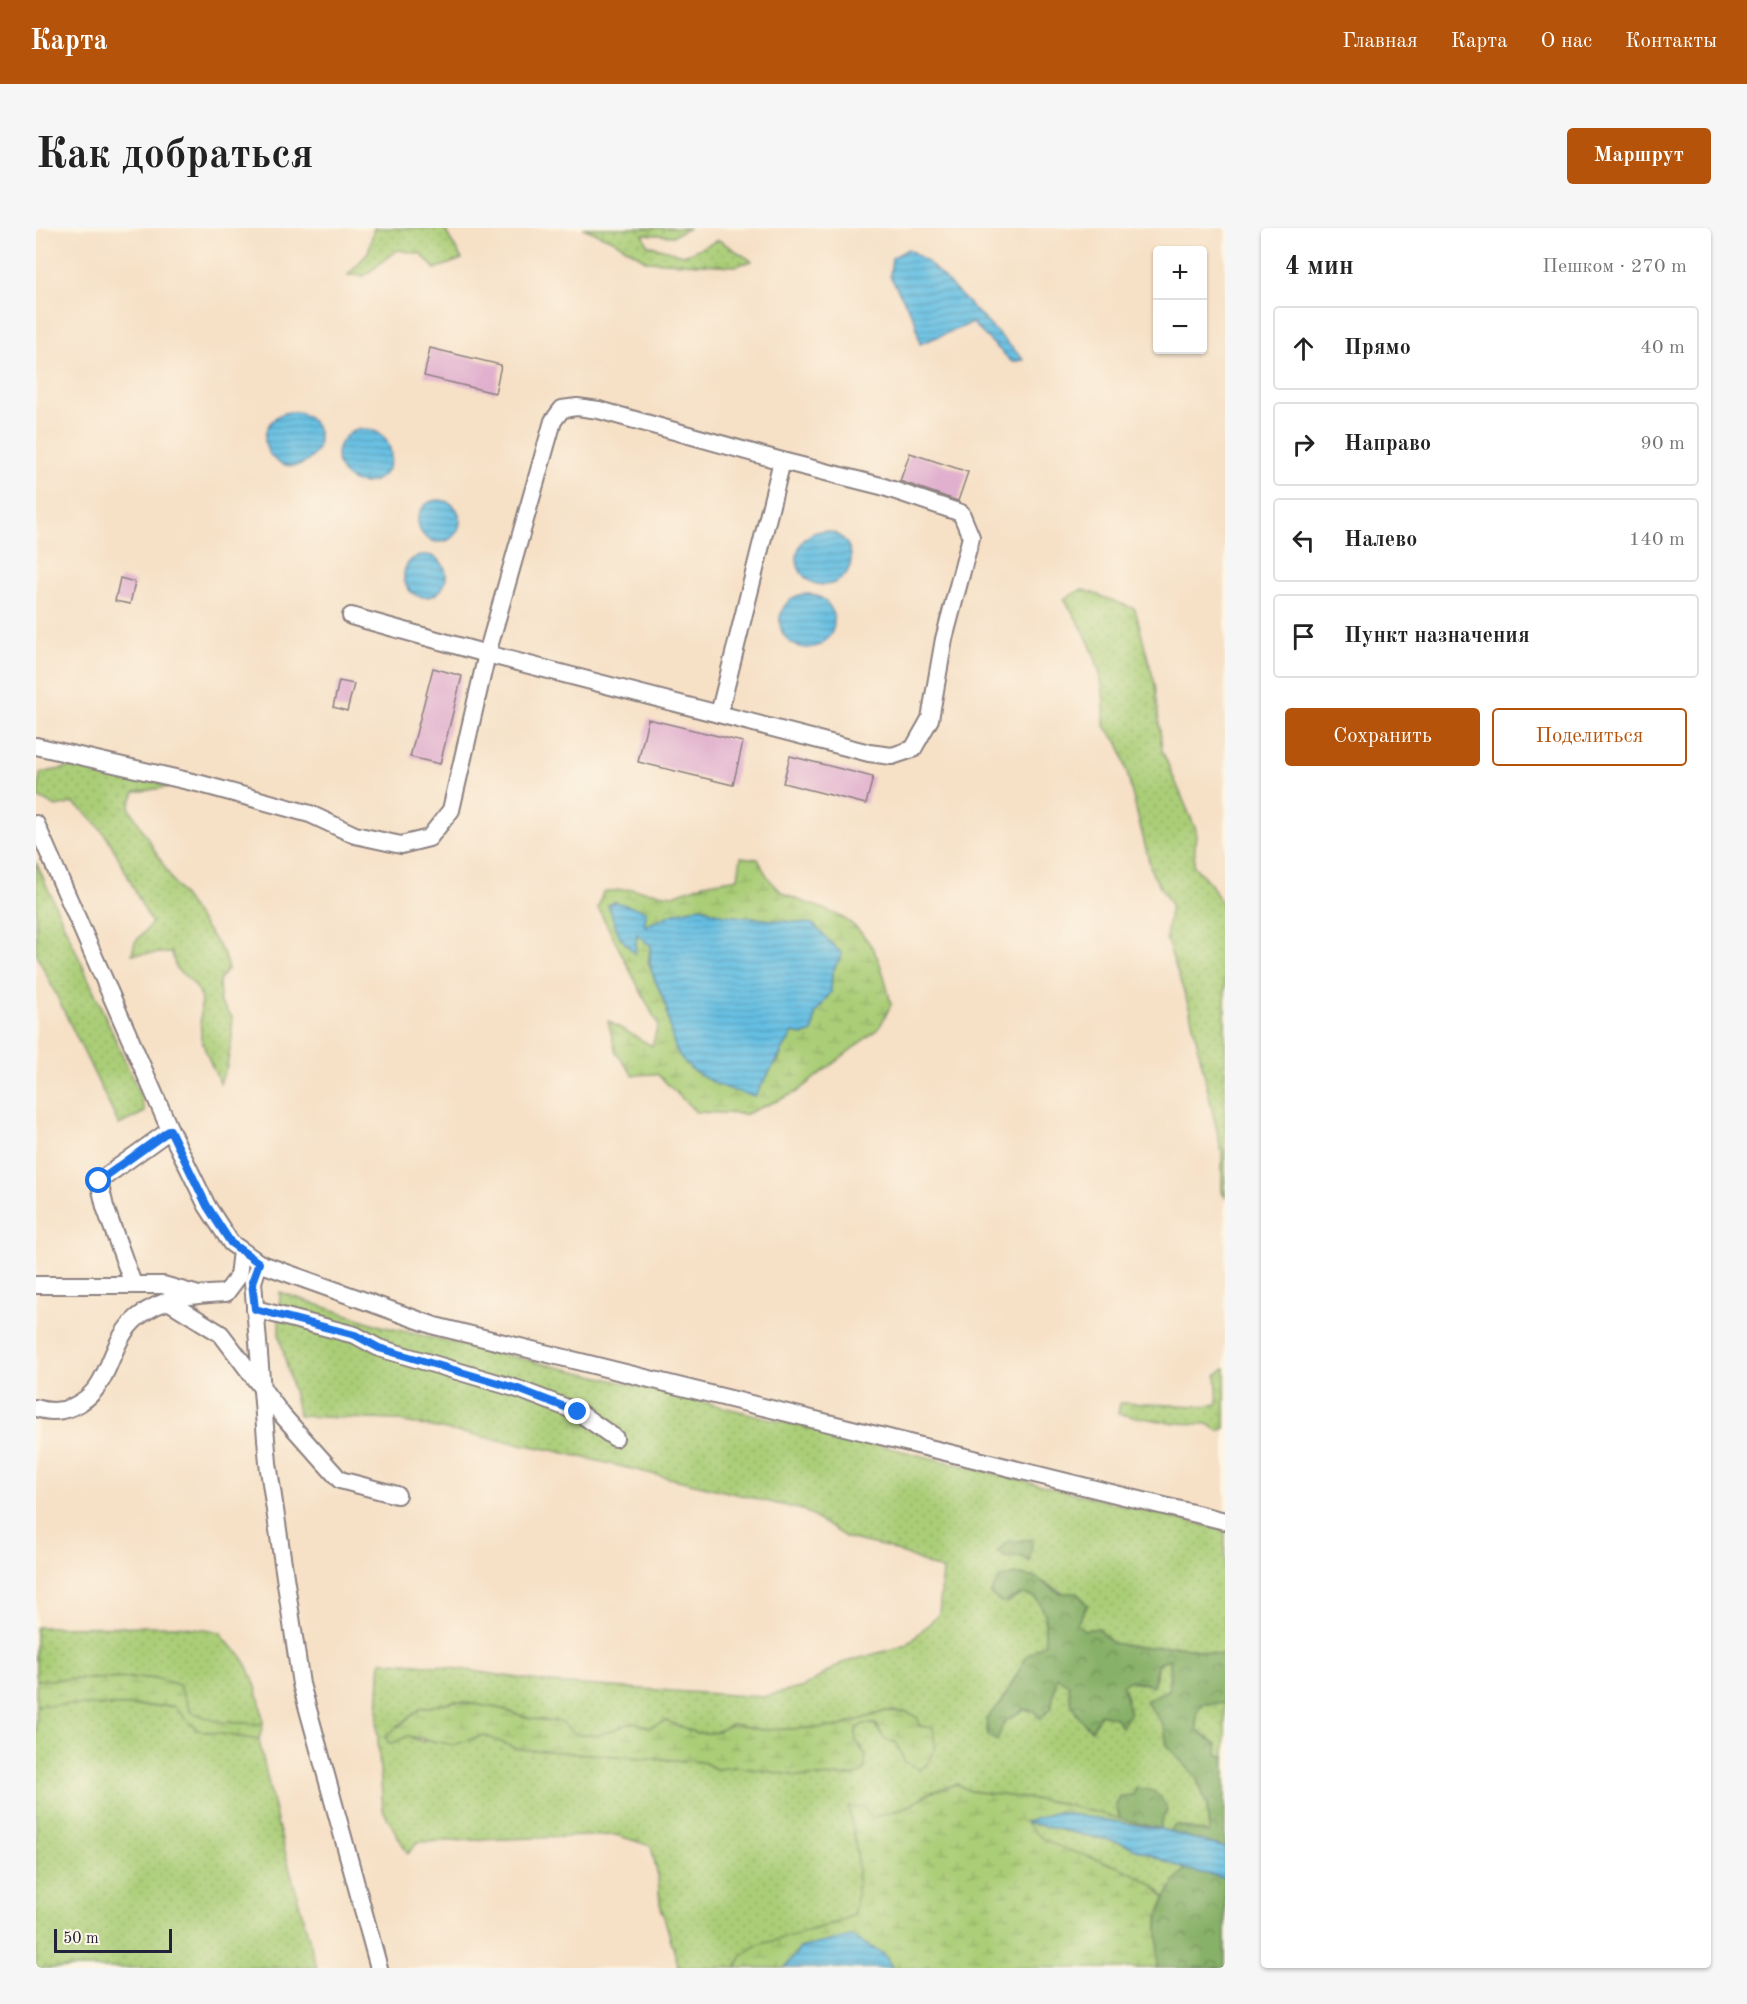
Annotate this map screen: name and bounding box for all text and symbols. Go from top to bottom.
text: Карта [30,28,108,56]
text: Главная [1342,31,1418,52]
text: Карта [1451,31,1508,52]
text: О нас [1541,31,1592,52]
text: Контакты [1625,31,1717,52]
button: Маршрут [1567,128,1711,184]
text: Как добраться [36,135,313,177]
map controls [1153,246,1207,354]
button: + [1153,246,1207,300]
text: 4 мин [1285,254,1354,280]
text: Пешком · 270 m [1542,257,1687,277]
button: − [1153,300,1207,354]
icon: ahead [1287,332,1320,365]
text: Прямо [1344,337,1411,359]
text: 40 m [1640,338,1685,358]
icon: right [1287,428,1320,461]
text: Направо [1344,433,1431,455]
text: 90 m [1640,434,1685,454]
icon: left [1287,524,1320,557]
text: Налево [1344,529,1417,551]
text: 140 m [1629,530,1685,550]
icon: arrive [1287,620,1320,653]
text: Пункт назначения [1344,625,1530,647]
button: Сохранить [1285,708,1480,766]
button: Поделиться [1492,708,1687,766]
route start [85,1167,111,1193]
route end [564,1398,590,1424]
scale bar [54,1926,172,1954]
text: 50 m [63,1931,99,1947]

